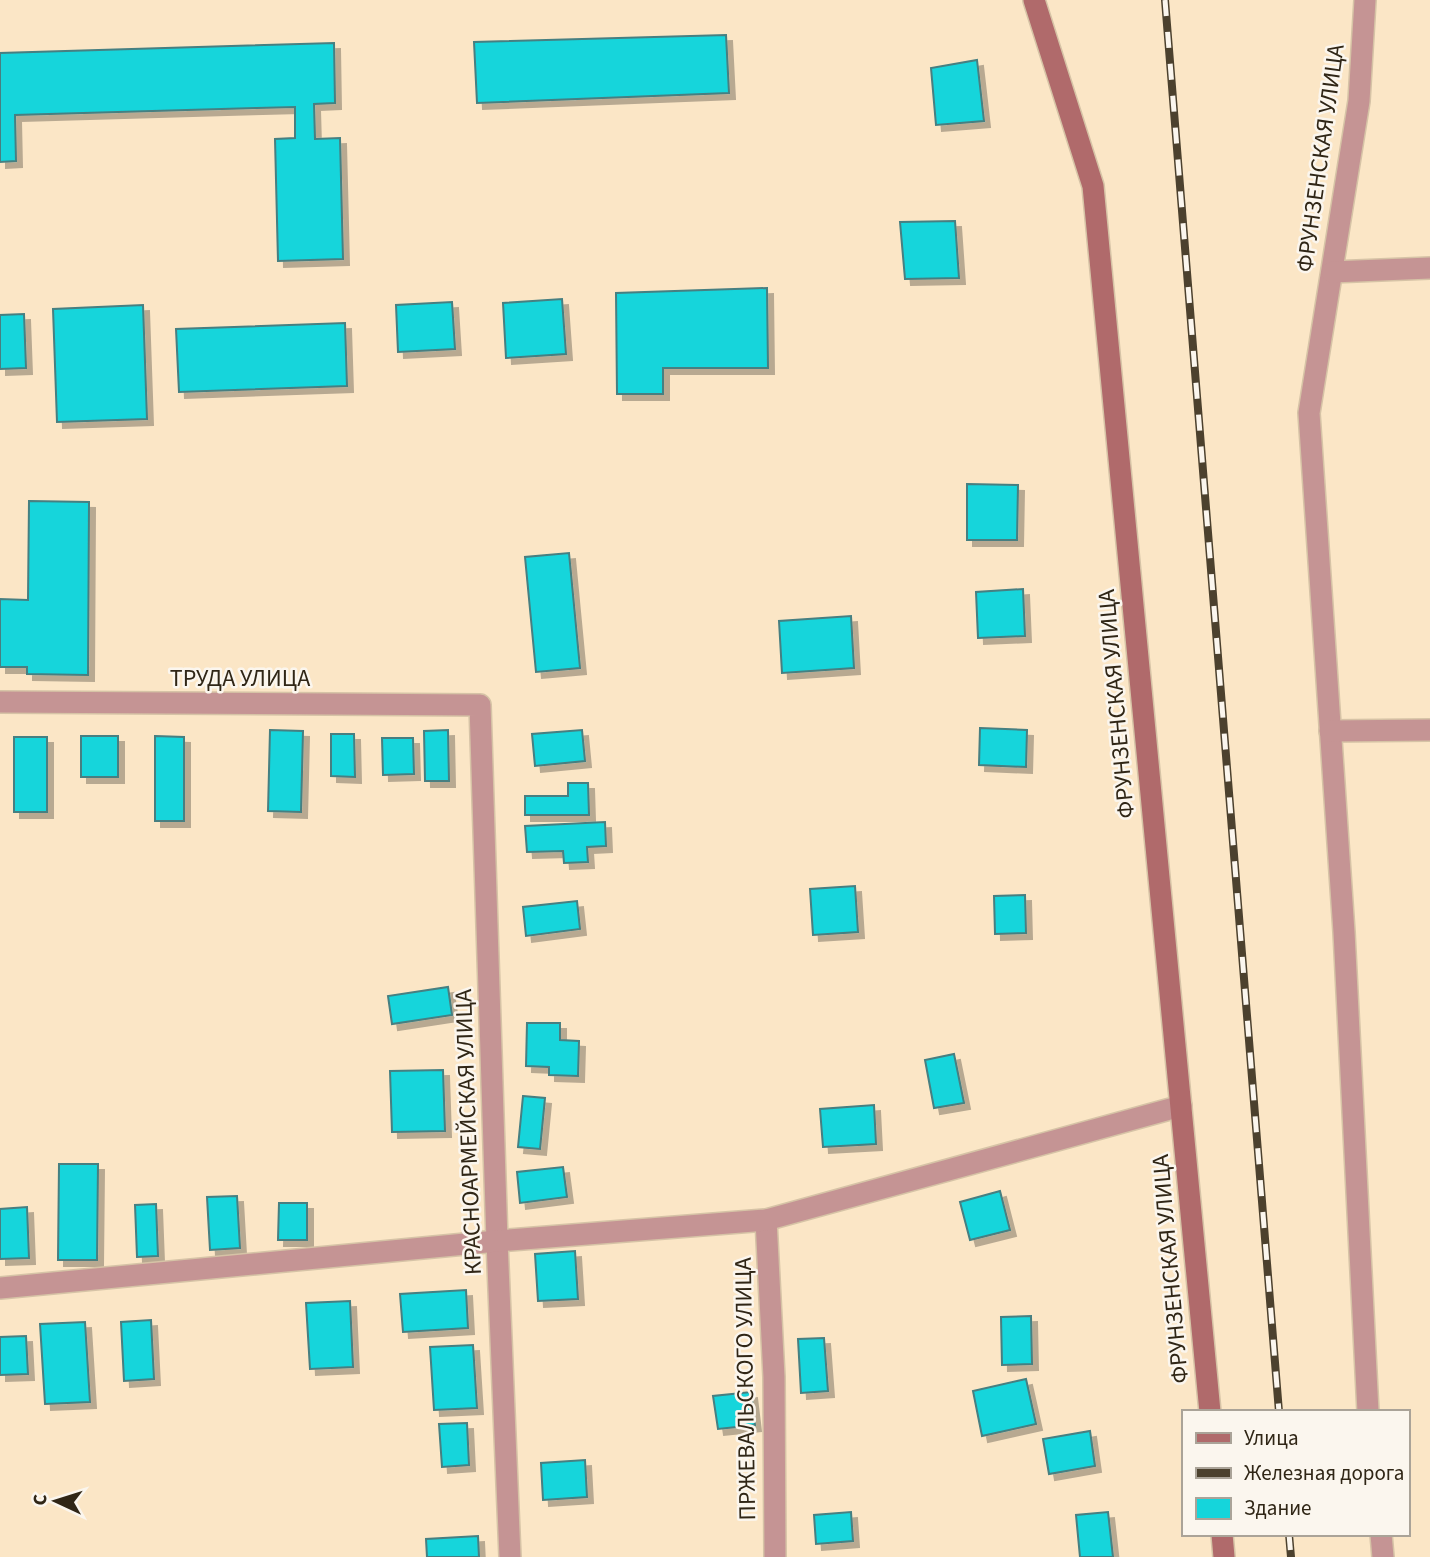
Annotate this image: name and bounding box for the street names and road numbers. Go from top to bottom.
street label: ФРУНЗЕНСКАЯ УЛИЦА [1287,42,1354,274]
street label: ФРУНЗЕНСКАЯ УЛИЦА [1089,588,1144,820]
street label: ТРУДА УЛИЦА [170,661,310,696]
street label: КРАСНОАРМЕЙСКАЯ УЛИЦА [446,988,491,1276]
street label: ФРУНЗЕНСКАЯ УЛИЦА [1143,1153,1198,1385]
street label: ПРЖЕВАЛЬСКОГО УЛИЦА [726,1257,765,1521]

